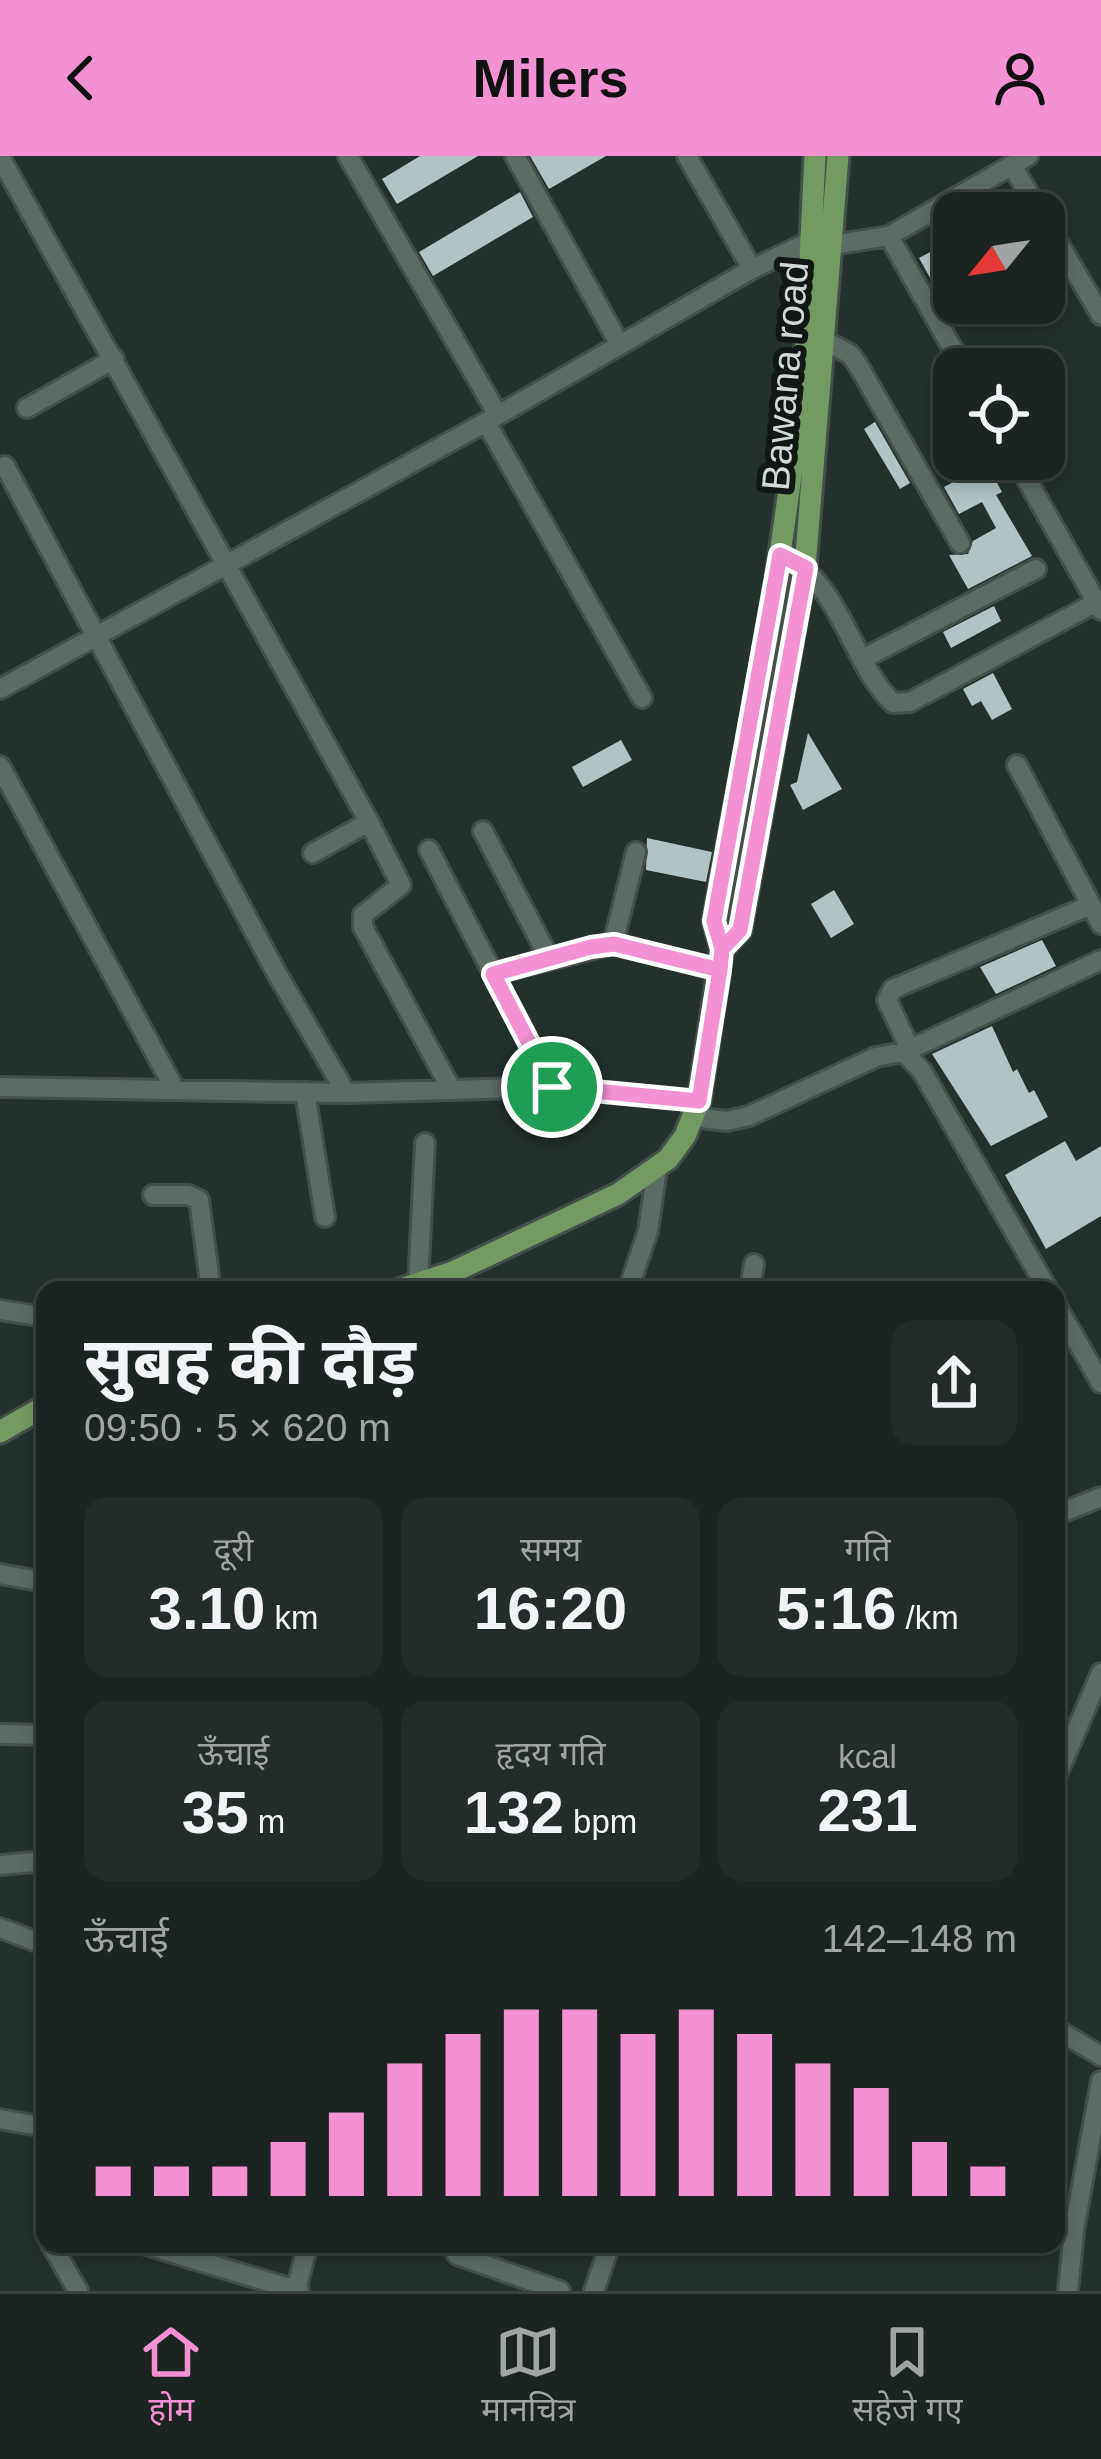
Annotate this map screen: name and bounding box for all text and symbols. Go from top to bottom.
icon: back [48,45,114,111]
icon: person [987,45,1053,111]
text: Milers [472,48,629,108]
north arrow [933,192,1065,324]
map controls [933,192,1065,480]
street label: Bawana road [754,260,816,492]
button: locate [933,348,1065,480]
pin [501,1036,603,1138]
icon: arrive [519,1054,585,1120]
button: share [891,1320,1017,1446]
text: सुबह की दौड़ [84,1324,416,1398]
text: 09:50 · 5 × 620 m [84,1406,391,1449]
text: दूरी [214,1531,253,1568]
text: समय [520,1531,581,1568]
text: गति [845,1531,890,1568]
text: 3.10 [149,1575,265,1642]
text: 16:20 [474,1575,627,1642]
text: 5:16 [776,1575,896,1642]
text: km [265,1599,318,1636]
text: /km [896,1599,959,1636]
text: ऊँचाई [198,1735,269,1772]
text: हृदय गति [496,1735,605,1772]
text: kcal [838,1738,897,1775]
text: 231 [817,1777,918,1844]
text: 35 [182,1779,249,1846]
text: 132 [464,1779,564,1846]
text: m [249,1803,285,1840]
text: bpm [564,1803,637,1840]
text: ऊँचाई [84,1917,169,1960]
text: 142–148 m [822,1917,1017,1960]
tab: होम [138,2319,204,2434]
tab: मानचित्र [481,2319,576,2434]
tab: सहेजे गए [852,2319,963,2434]

